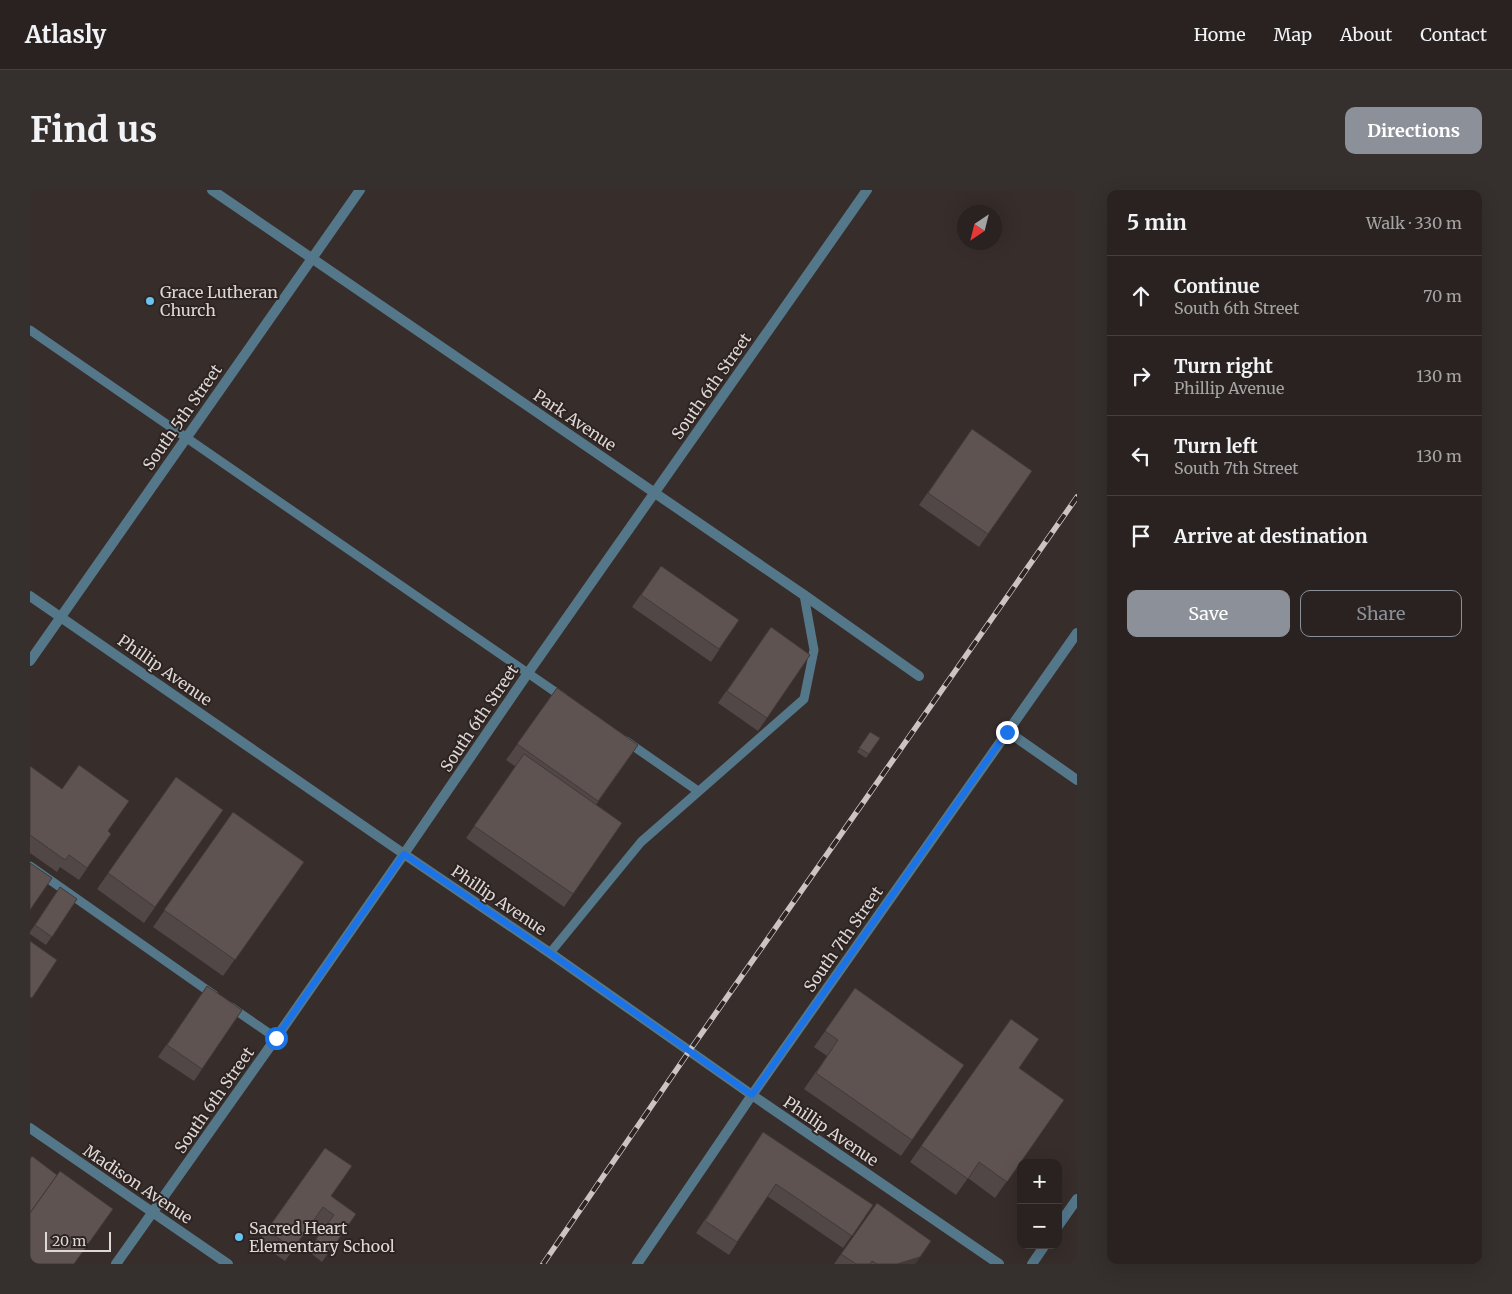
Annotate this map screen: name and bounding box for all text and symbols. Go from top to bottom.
text: Atlasly [25,19,106,50]
text: Home [1194,23,1246,46]
text: Map [1274,23,1312,46]
text: About [1340,23,1392,46]
text: Contact [1420,23,1487,46]
button: Directions [1345,107,1482,154]
text: Find us [30,108,157,152]
north arrow [957,205,1002,250]
text: 5 min [1127,209,1187,236]
text: Walk · 330 m [1366,213,1462,233]
text: Continue [1174,274,1260,298]
place label: Grace Lutheran Church [160,282,278,320]
icon: ahead [1127,282,1155,310]
text: 70 m [1423,286,1462,306]
marker: Grace Lutheran Church [144,295,156,307]
text: South 6th Street [1174,298,1299,318]
street label: South 6th Street [667,328,756,443]
text: Turn right [1174,354,1273,378]
street label: South 5th Street [138,360,226,474]
icon: right [1127,362,1155,390]
text: 130 m [1416,366,1462,386]
text: Phillip Avenue [1174,378,1284,398]
street label: Park Avenue [530,385,620,455]
text: Turn left [1174,434,1258,458]
icon: left [1127,442,1155,470]
text: 130 m [1416,446,1462,466]
text: South 7th Street [1174,458,1299,478]
icon: arrive [1127,522,1155,550]
text: Arrive at destination [1174,524,1368,548]
button: Save [1127,590,1290,637]
button: Share [1300,590,1462,637]
street label: Phillip Avenue [114,630,216,710]
street label: South 6th Street [436,660,523,775]
route end [996,721,1019,744]
street label: Phillip Avenue [448,861,550,939]
street label: South 7th Street [799,882,887,996]
route start [265,1027,288,1050]
street label: South 6th Street [170,1042,259,1157]
street label: Phillip Avenue [780,1092,882,1170]
street label: Madison Avenue [80,1140,196,1228]
map controls [1017,1159,1062,1249]
button: + [1017,1159,1062,1204]
button: − [1017,1204,1062,1249]
place label: Sacred Heart Elementary School [249,1218,395,1256]
scale bar [45,1229,111,1252]
marker: Sacred Heart Elementary School [233,1231,245,1243]
text: 20 m [52,1232,86,1250]

